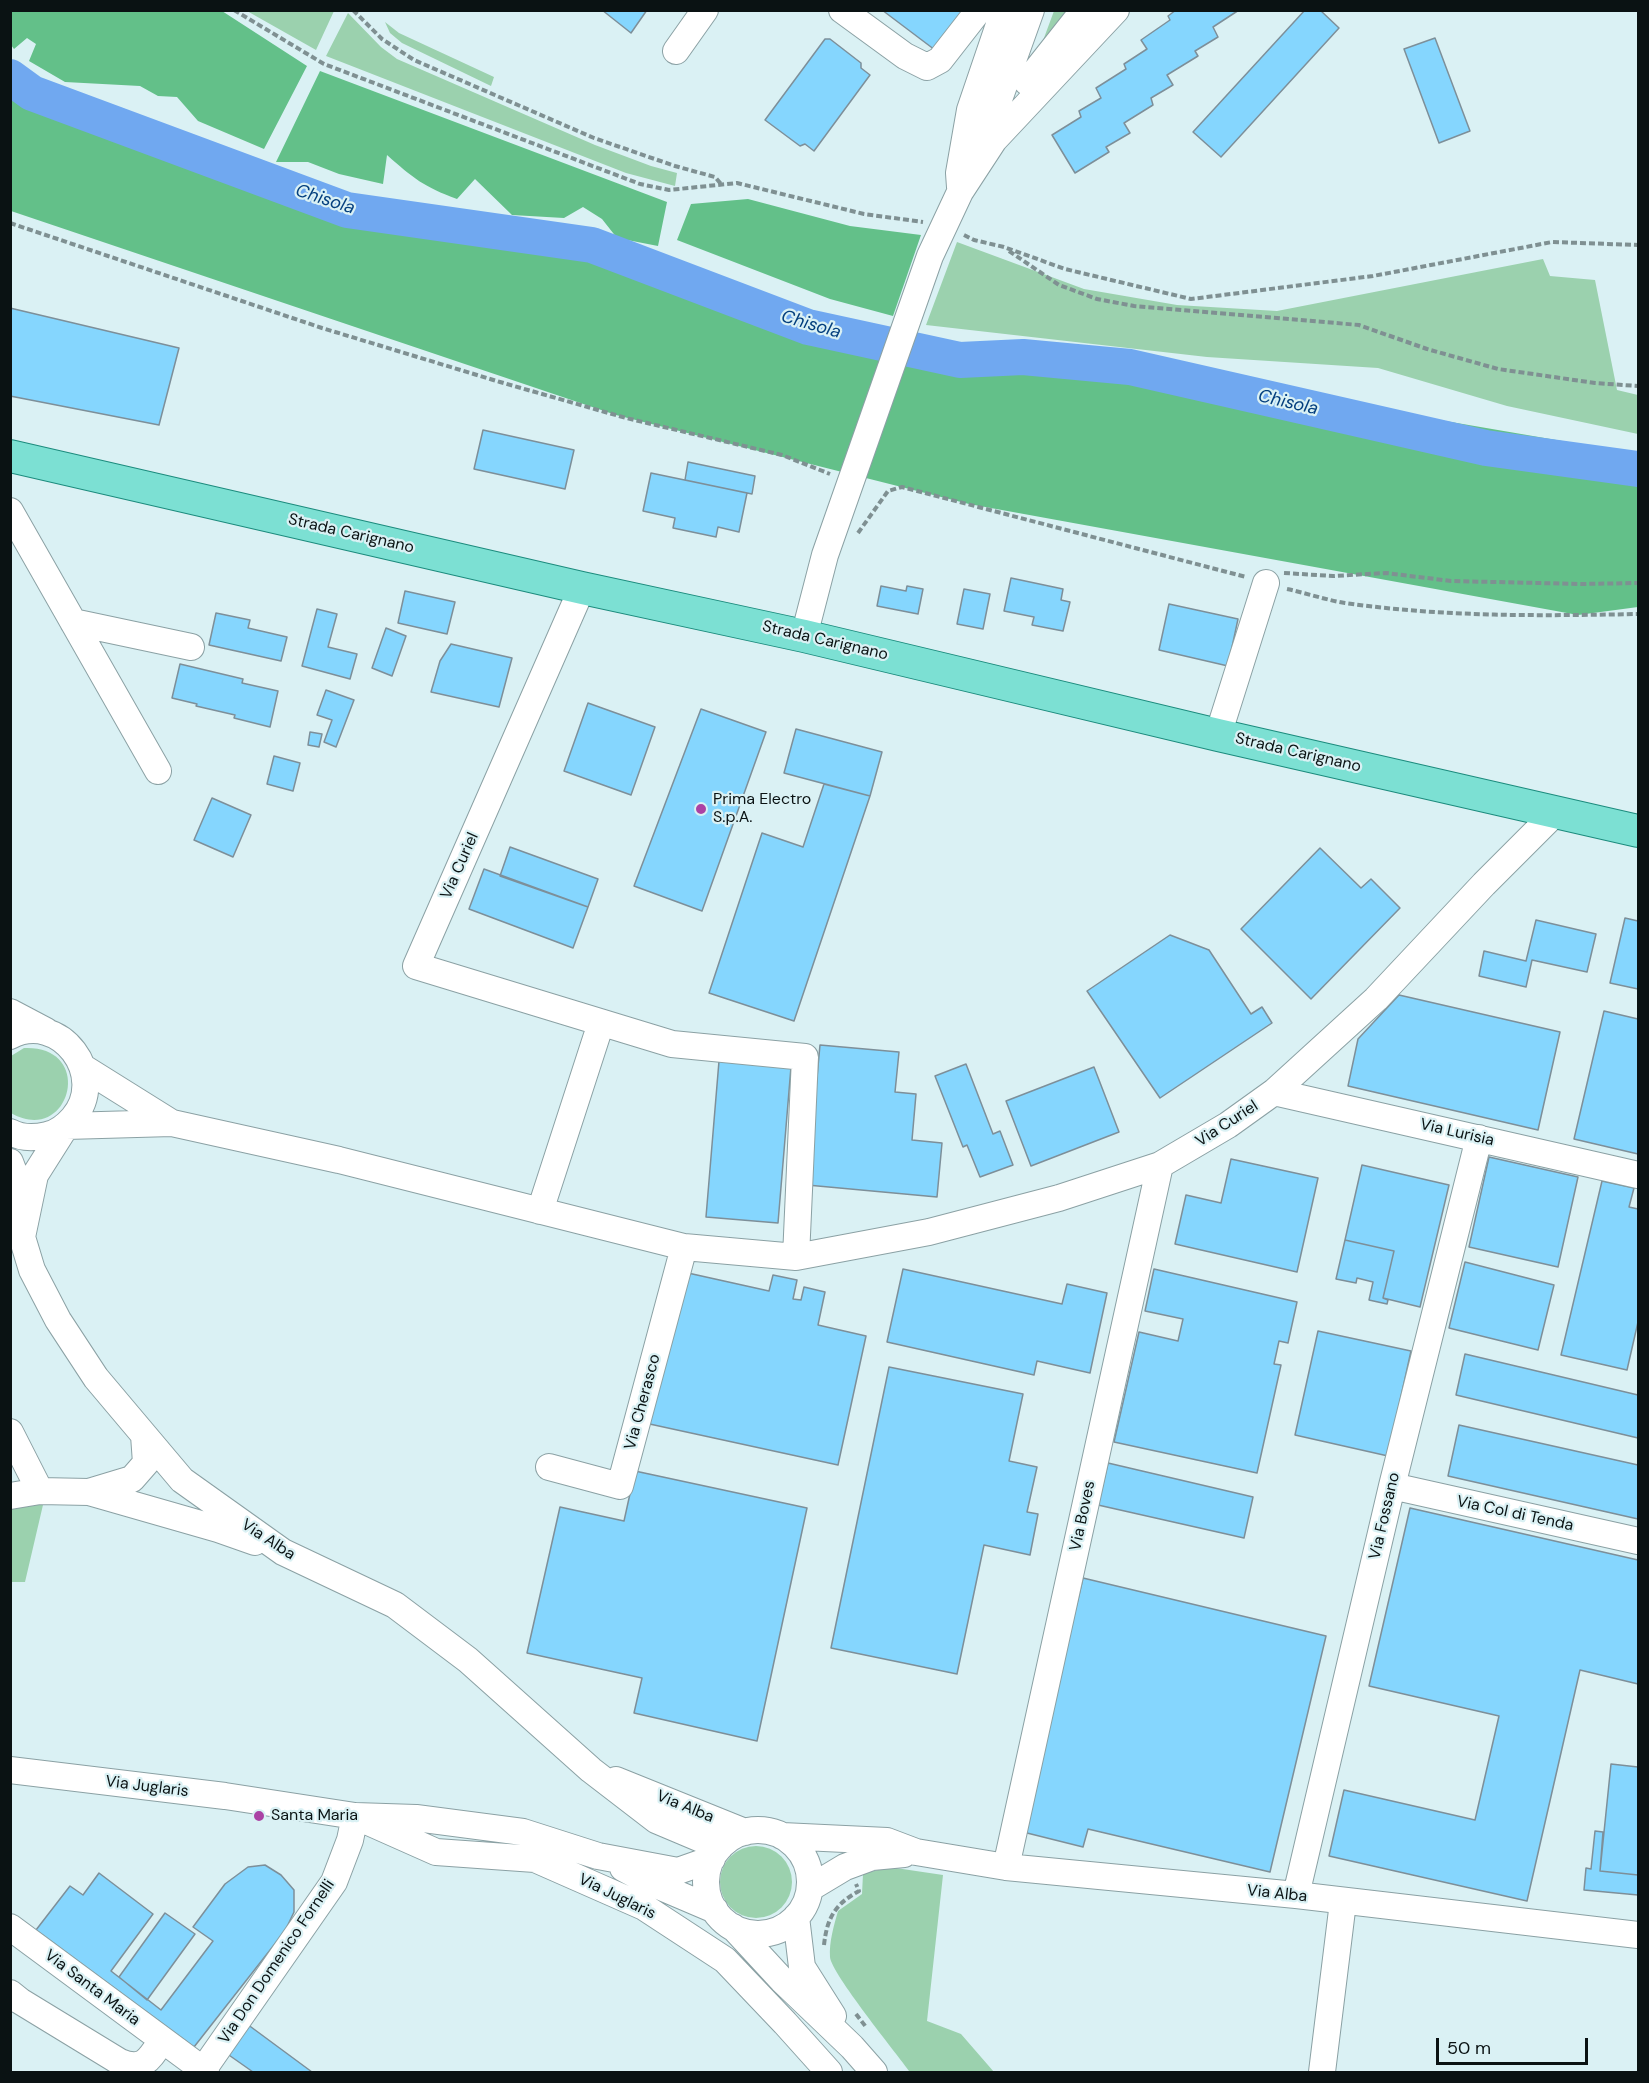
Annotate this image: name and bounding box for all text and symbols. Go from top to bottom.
water label: Chisola [293,180,357,220]
water label: Chisola [779,306,843,344]
water label: Chisola [1256,386,1320,420]
street label: Strada Carignano [286,510,416,558]
street label: Strada Carignano [760,617,890,665]
street label: Strada Carignano [1233,729,1363,777]
place label: Prima Electro S.p.A. [713,790,811,828]
marker: Prima Electro S.p.A. [694,802,708,816]
street label: Via Curiel [437,830,483,902]
street label: Via Curiel [1192,1097,1262,1151]
street label: Via Lurisia [1418,1115,1496,1151]
street label: Via Cherasco [621,1352,665,1452]
street label: Via Fossano [1366,1471,1404,1561]
street label: Via Boves [1066,1479,1100,1553]
street label: Via Col di Tenda [1455,1492,1575,1536]
street label: Via Alba [237,1515,299,1565]
street label: Via Juglaris [104,1772,190,1802]
street label: Via Alba [653,1787,717,1827]
place label: Santa Maria [271,1806,358,1826]
marker: Santa Maria [252,1809,266,1823]
street label: Via Juglaris [575,1870,659,1924]
street label: Via Don Domenico Fornelli [215,1876,339,2048]
street label: Via Alba [1246,1881,1308,1907]
street label: Via Santa Maria [40,1946,144,2030]
scale bar [1439,2026,1590,2064]
text: 50 m [1447,2036,1491,2060]

